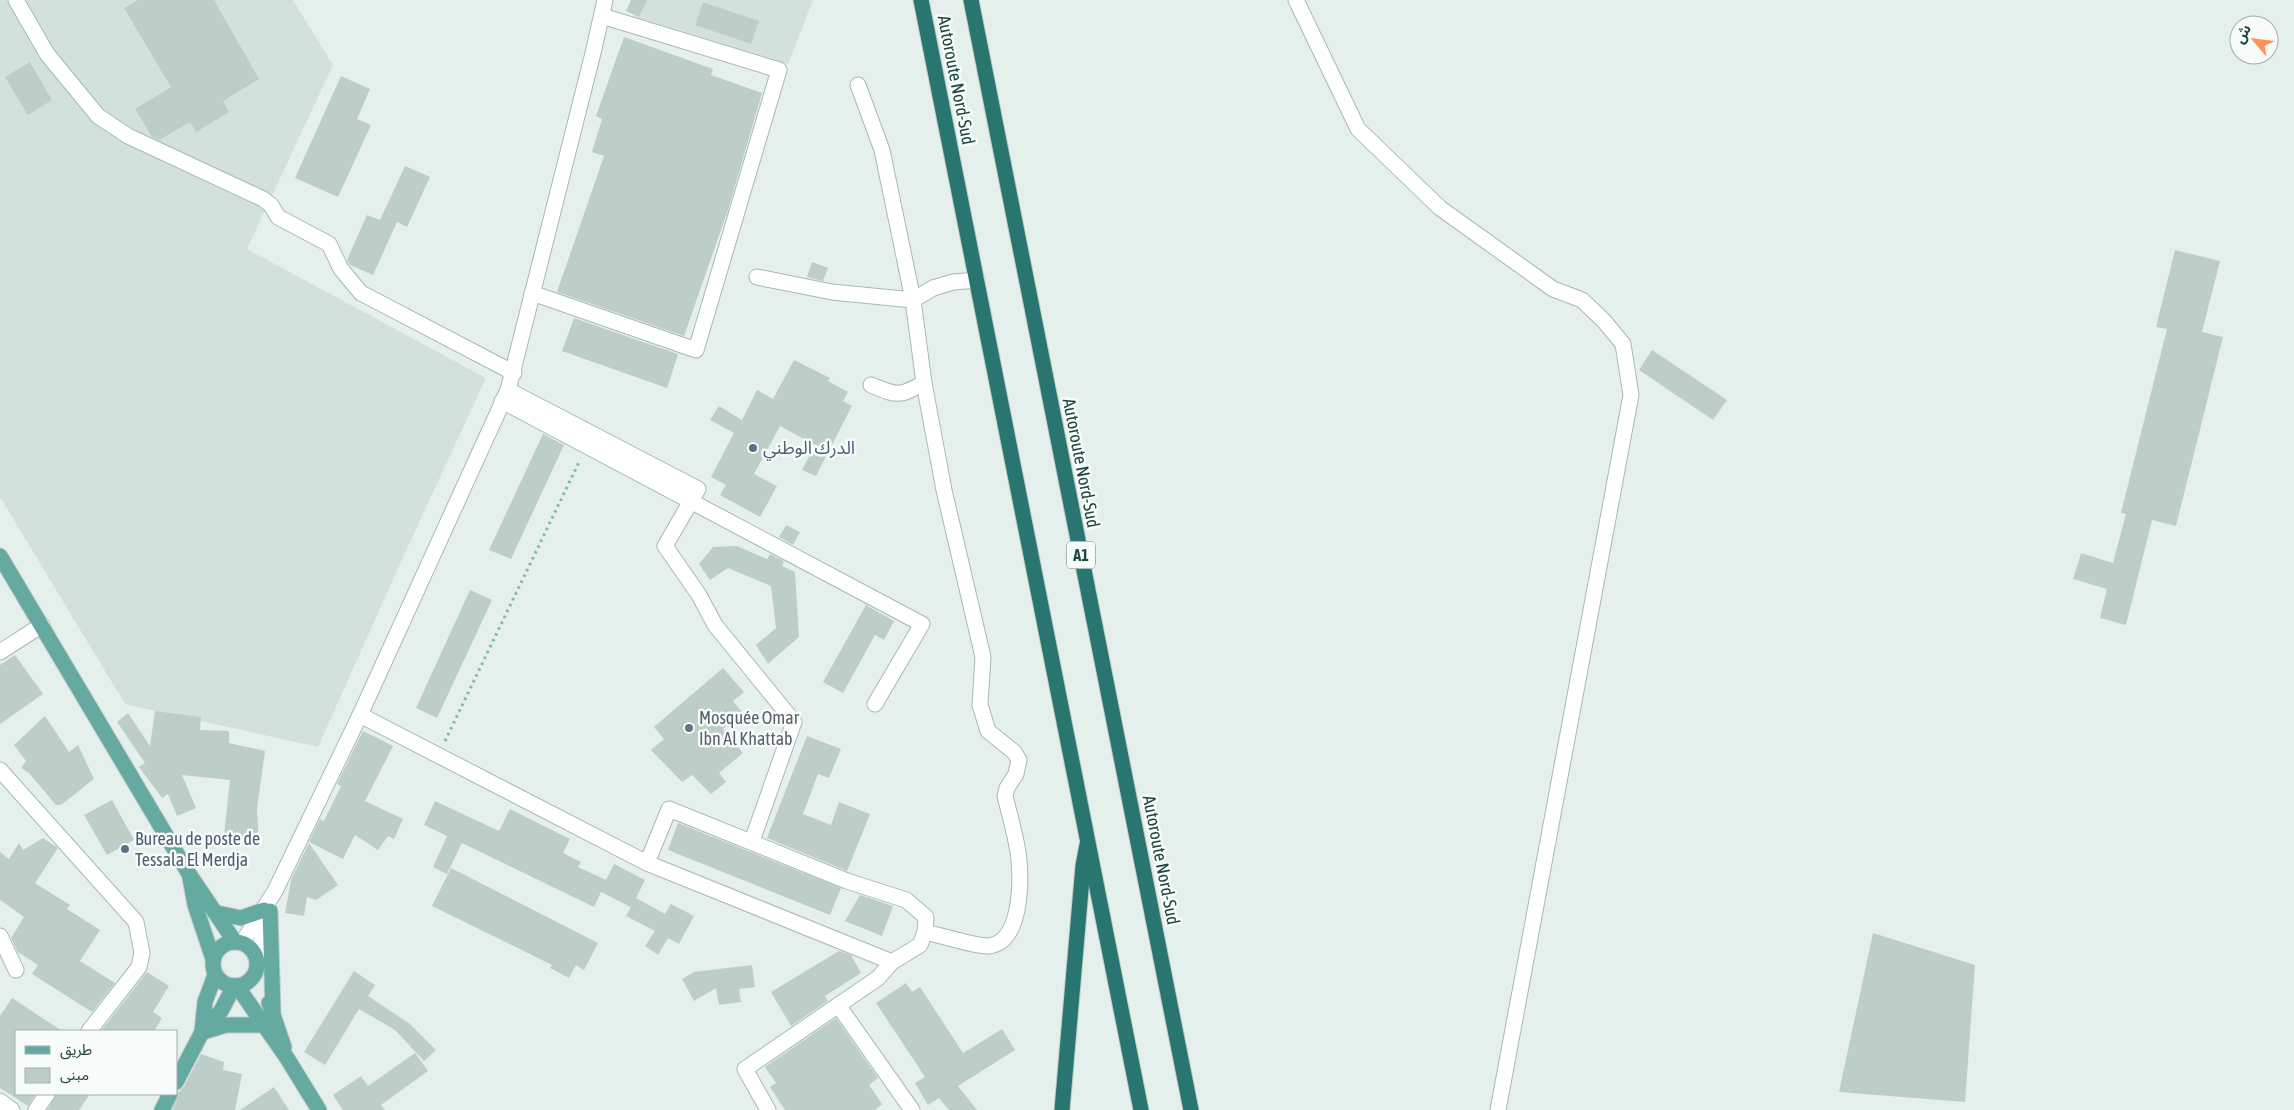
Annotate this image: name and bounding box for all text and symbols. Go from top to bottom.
street label: Autoroute Nord-Sud [934,13,979,146]
north arrow [2229,15,2279,65]
text: ش [2231,22,2254,46]
street label: Autoroute Nord-Sud [1059,396,1104,529]
place label: الدرك الوطني [763,437,855,461]
marker: الدرك الوطني [747,442,759,454]
road number: A1 [1067,542,1095,568]
place label: Mosquée Omar Ibn Al Khattab [699,707,800,749]
marker: Mosquée Omar Ibn Al Khattab [683,722,695,734]
street label: Autoroute Nord-Sud [1139,793,1184,926]
place label: Bureau de poste de Tessala El Merdja [135,828,260,870]
marker: Bureau de poste de Tessala El Merdja [119,843,131,855]
legend [15,1030,178,1095]
text: طريق [60,1041,92,1060]
text: مبنى [60,1066,89,1084]

